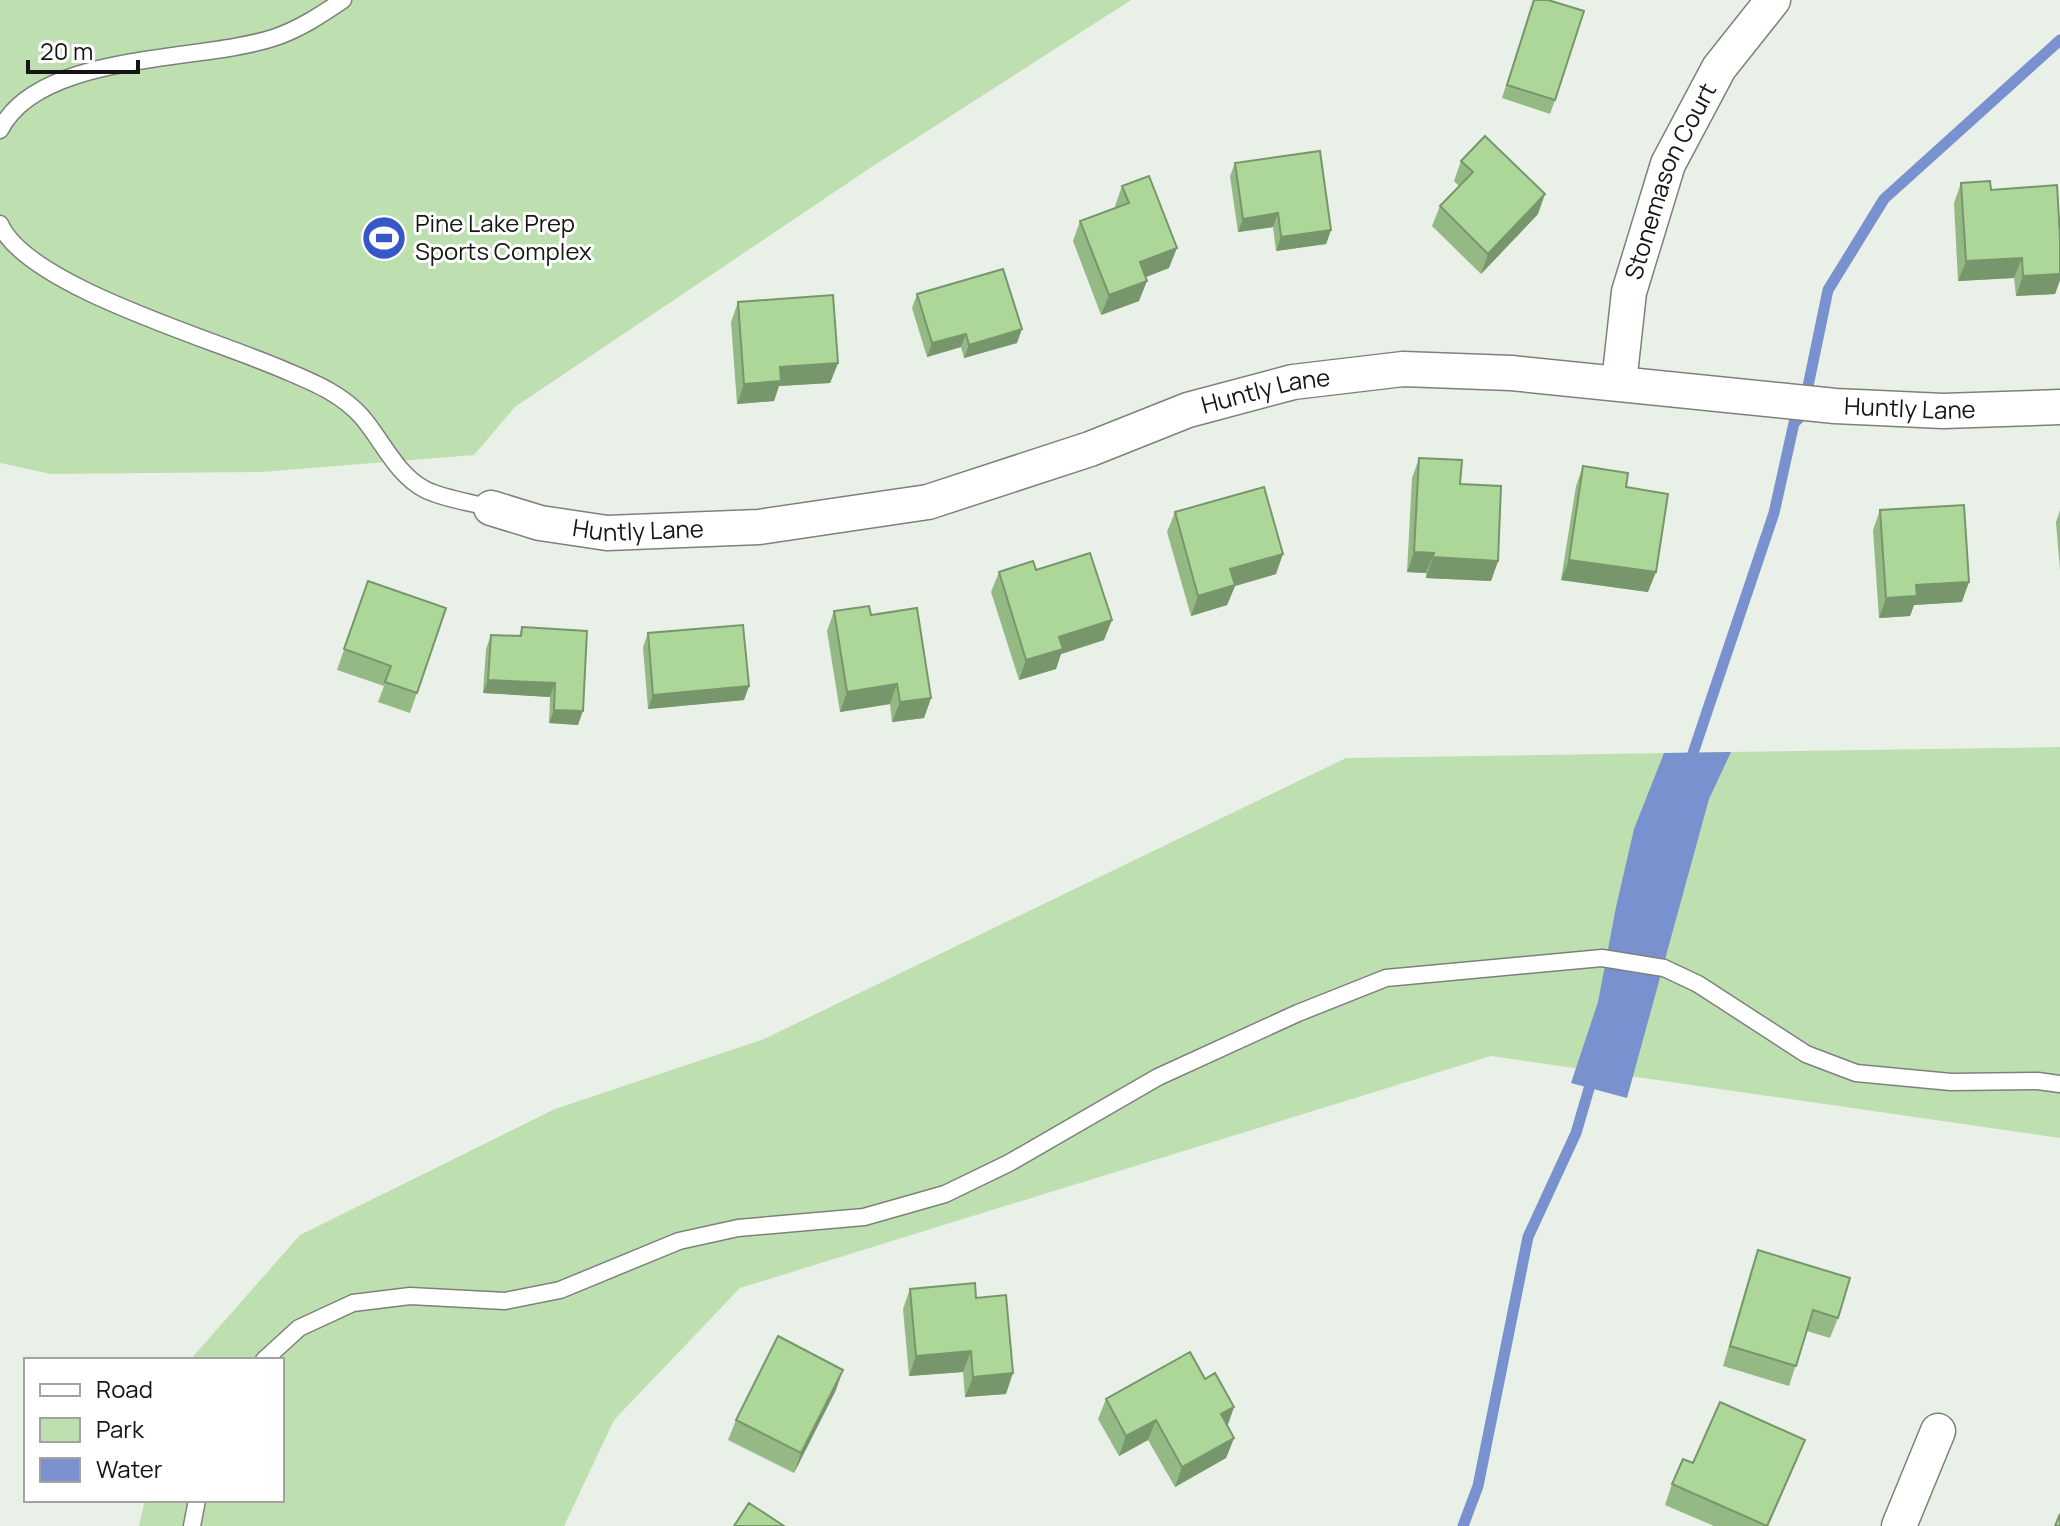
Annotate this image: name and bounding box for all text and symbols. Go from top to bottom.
scale bar [28,24,138,74]
text: 20 m [40,34,93,67]
street label: Stonemason Court [1616,77,1723,283]
place label: Pine Lake Prep Sports Complex [415,206,592,267]
sports icon: Pine Lake Prep Sports Complex [360,214,408,262]
street label: Huntly Lane [1197,360,1332,421]
street label: Huntly Lane [1843,388,1976,426]
street label: Huntly Lane [570,510,704,548]
legend [24,1358,284,1502]
text: Road [96,1372,153,1405]
text: Park [96,1412,145,1445]
text: Water [96,1452,163,1485]

